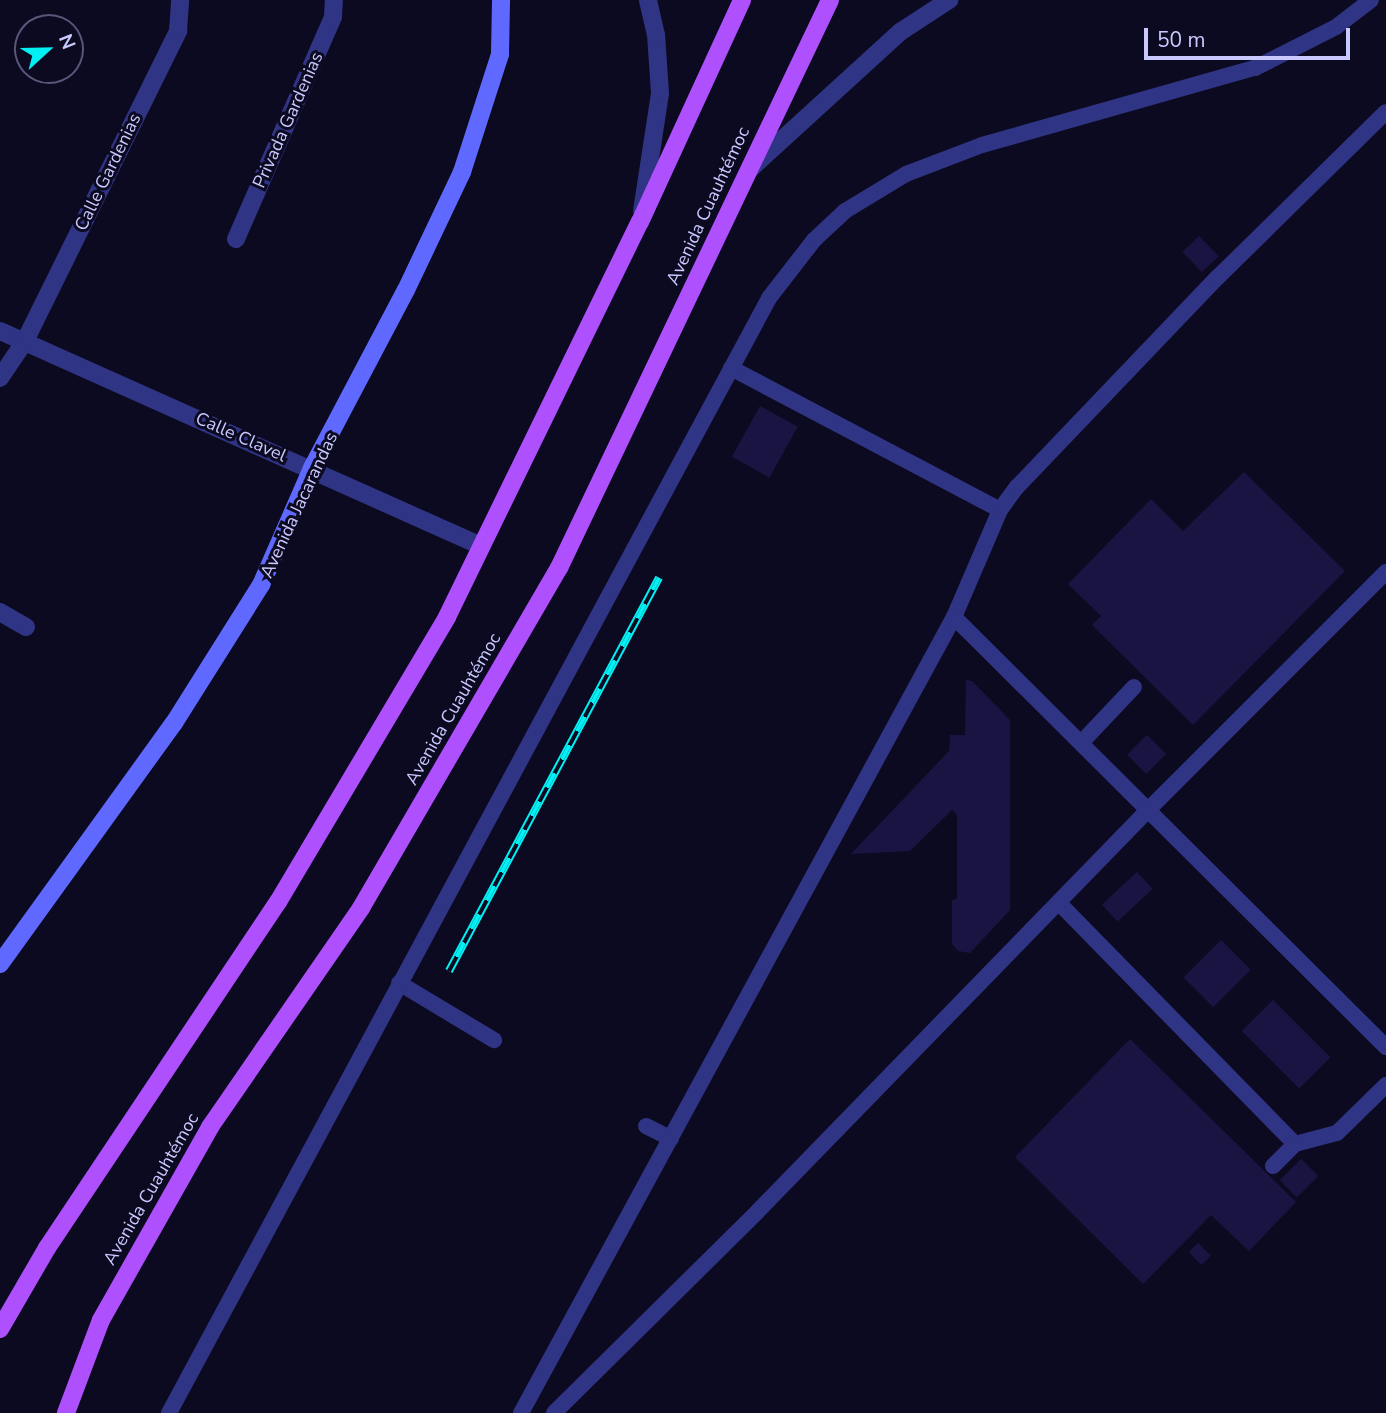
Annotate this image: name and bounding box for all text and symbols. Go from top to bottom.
north arrow [14,14,84,84]
scale bar [1148,14,1354,58]
text: 50 m [1157,26,1206,54]
text: N [52,30,81,53]
street label: Privada Gardenias [248,49,328,191]
street label: Calle Gardenias [70,110,146,234]
street label: Avenida Cuauhtémoc [662,124,754,288]
street label: Calle Clavel [192,407,290,467]
street label: Avenida Jacarandas [256,429,342,581]
street label: Avenida Cuauhtémoc [401,629,505,789]
street label: Avenida Cuauhtémoc [99,1109,203,1269]

